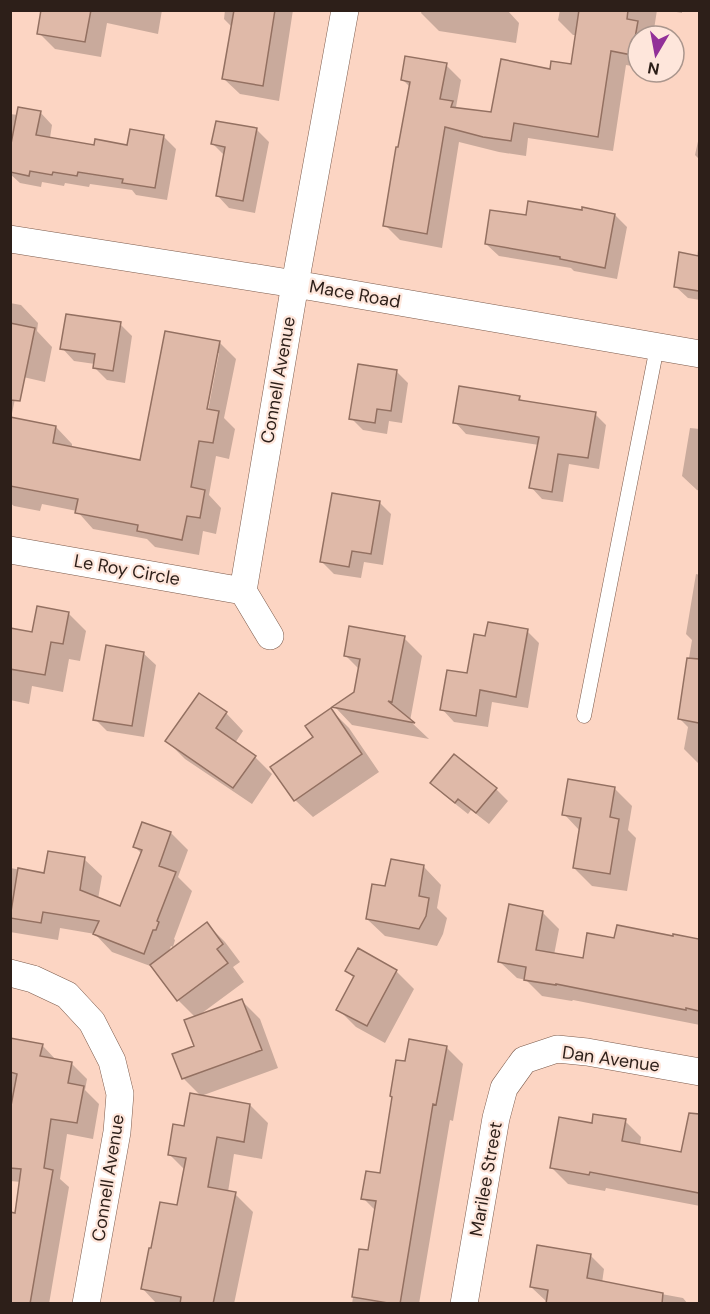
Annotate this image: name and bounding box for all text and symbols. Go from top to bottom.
north arrow [626,24,686,84]
text: N [646,57,661,80]
street label: Mace Road [308,274,402,314]
street label: Connell Avenue [255,315,301,445]
street label: Le Roy Circle [72,549,182,591]
street label: Dan Avenue [561,1040,661,1078]
street label: Connell Avenue [86,1113,130,1243]
street label: Marilee Street [464,1120,508,1238]

